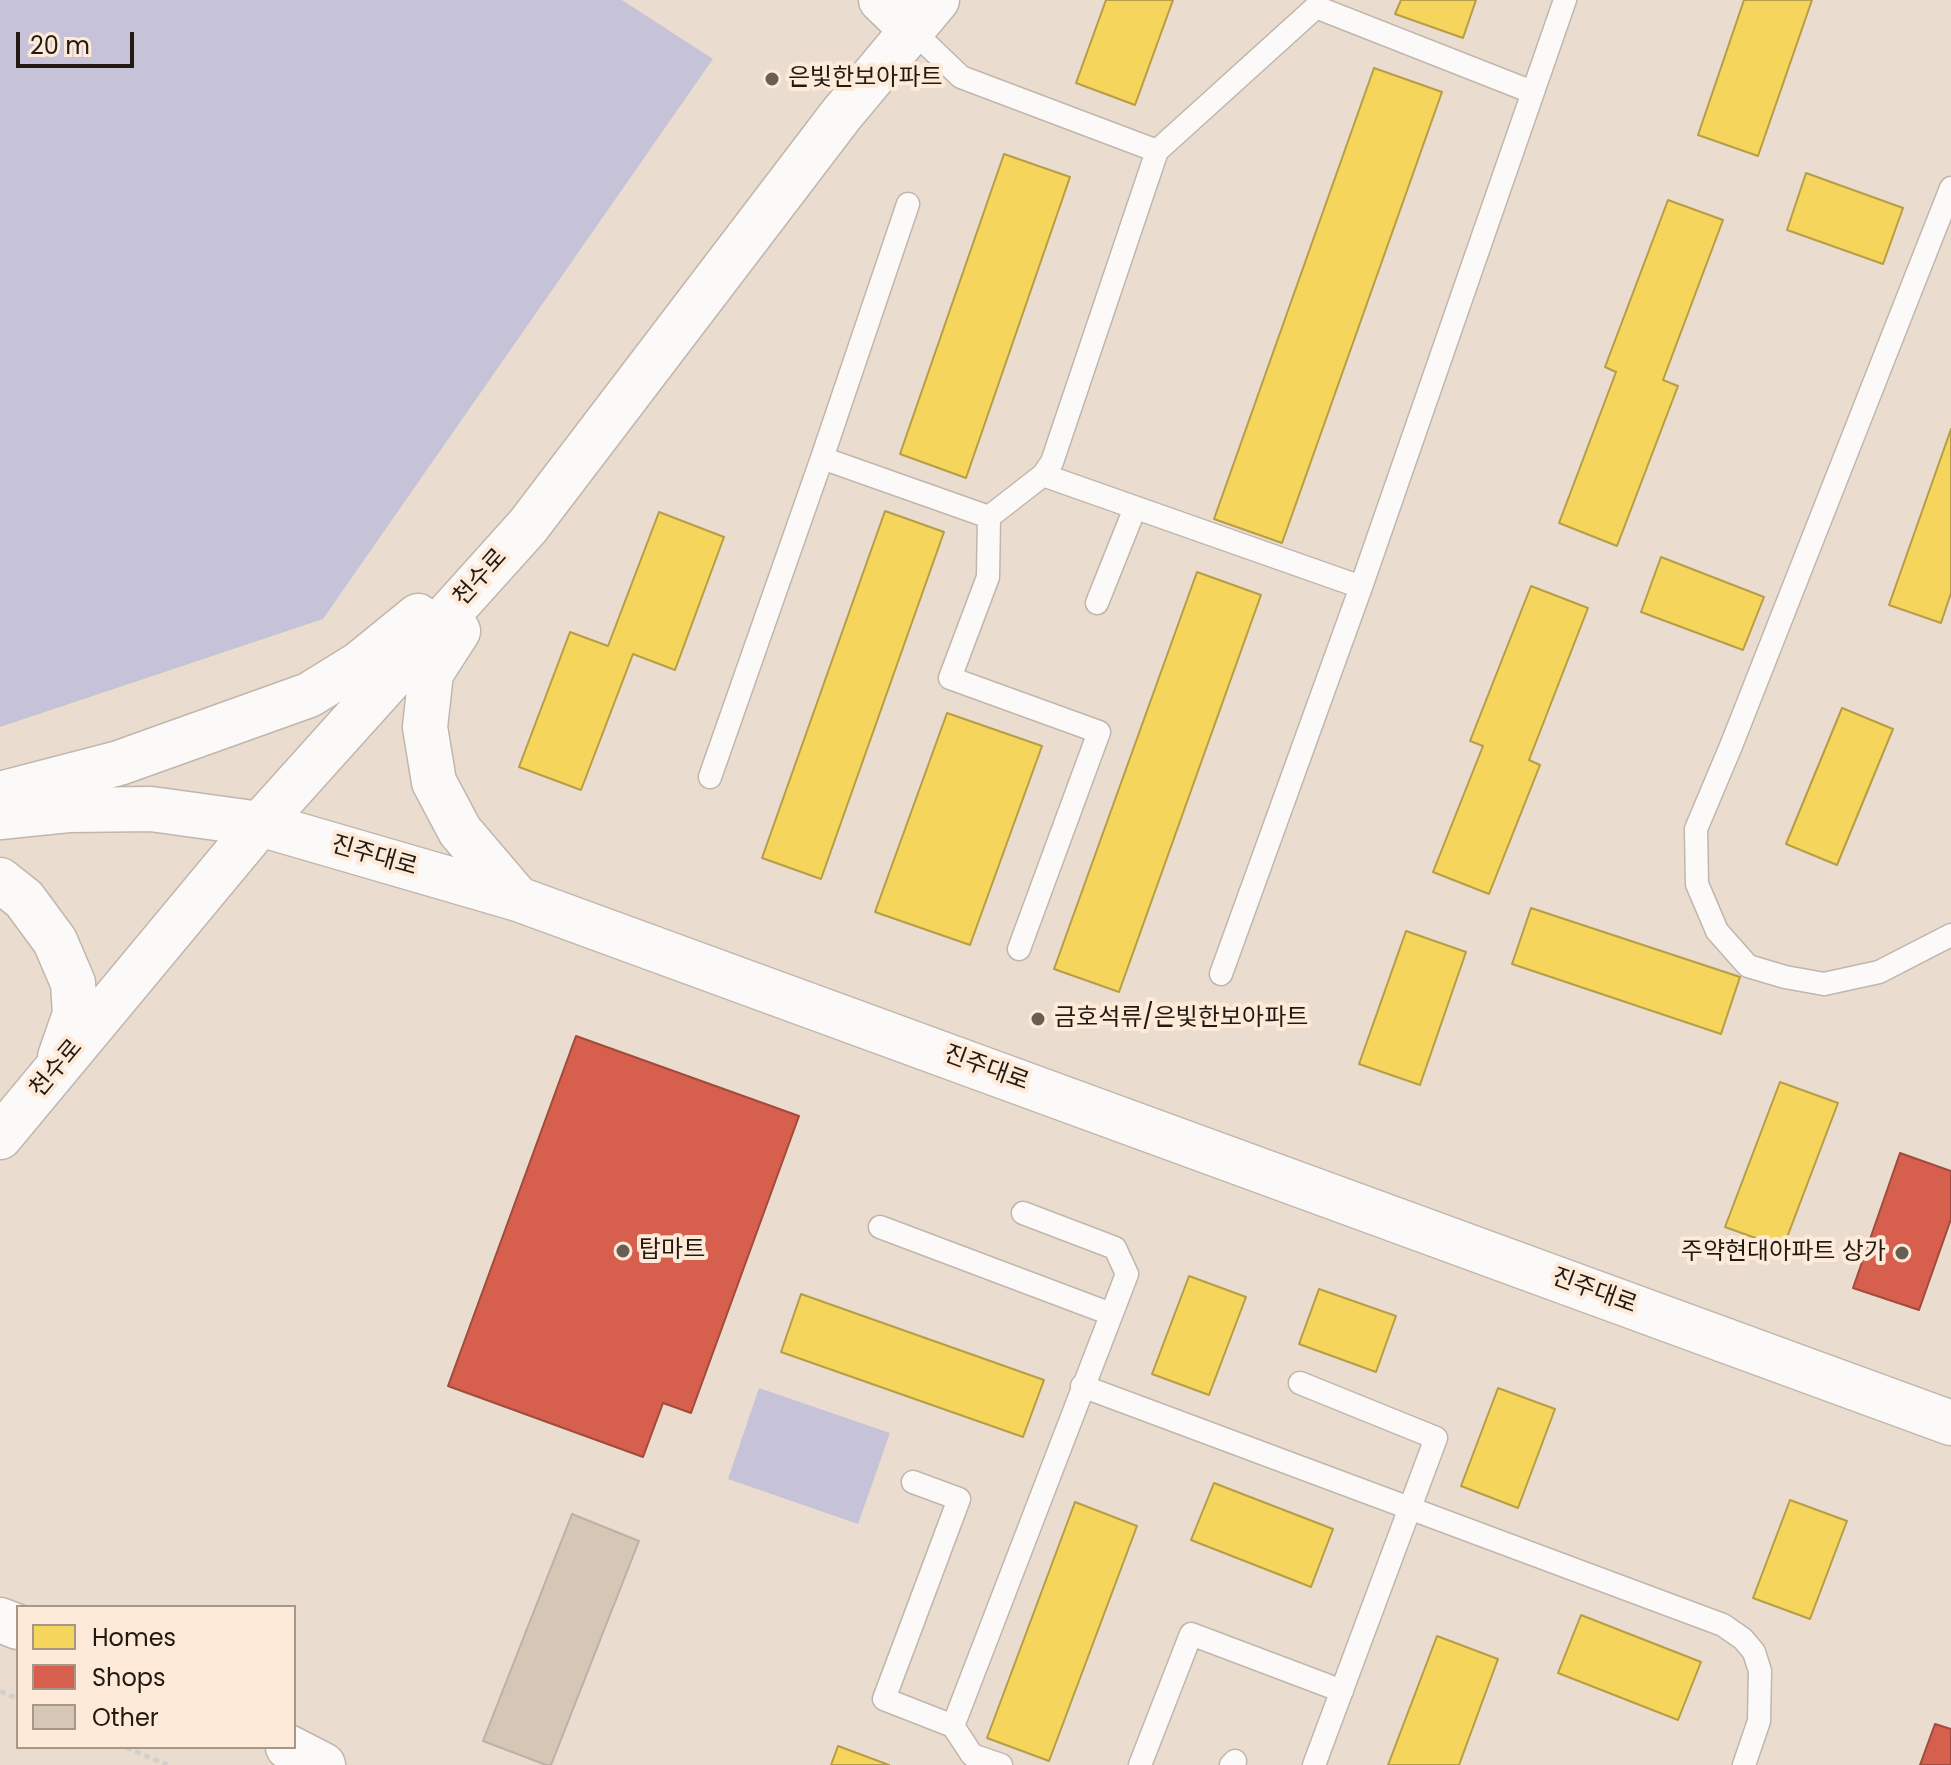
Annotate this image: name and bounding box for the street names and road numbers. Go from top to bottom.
street label: 천수로 [448,544,514,612]
street label: 진주대로 [328,831,420,883]
street label: 천수로 [25,1034,89,1104]
street label: 진주대로 [940,1040,1032,1098]
street label: 진주대로 [1548,1263,1640,1321]

